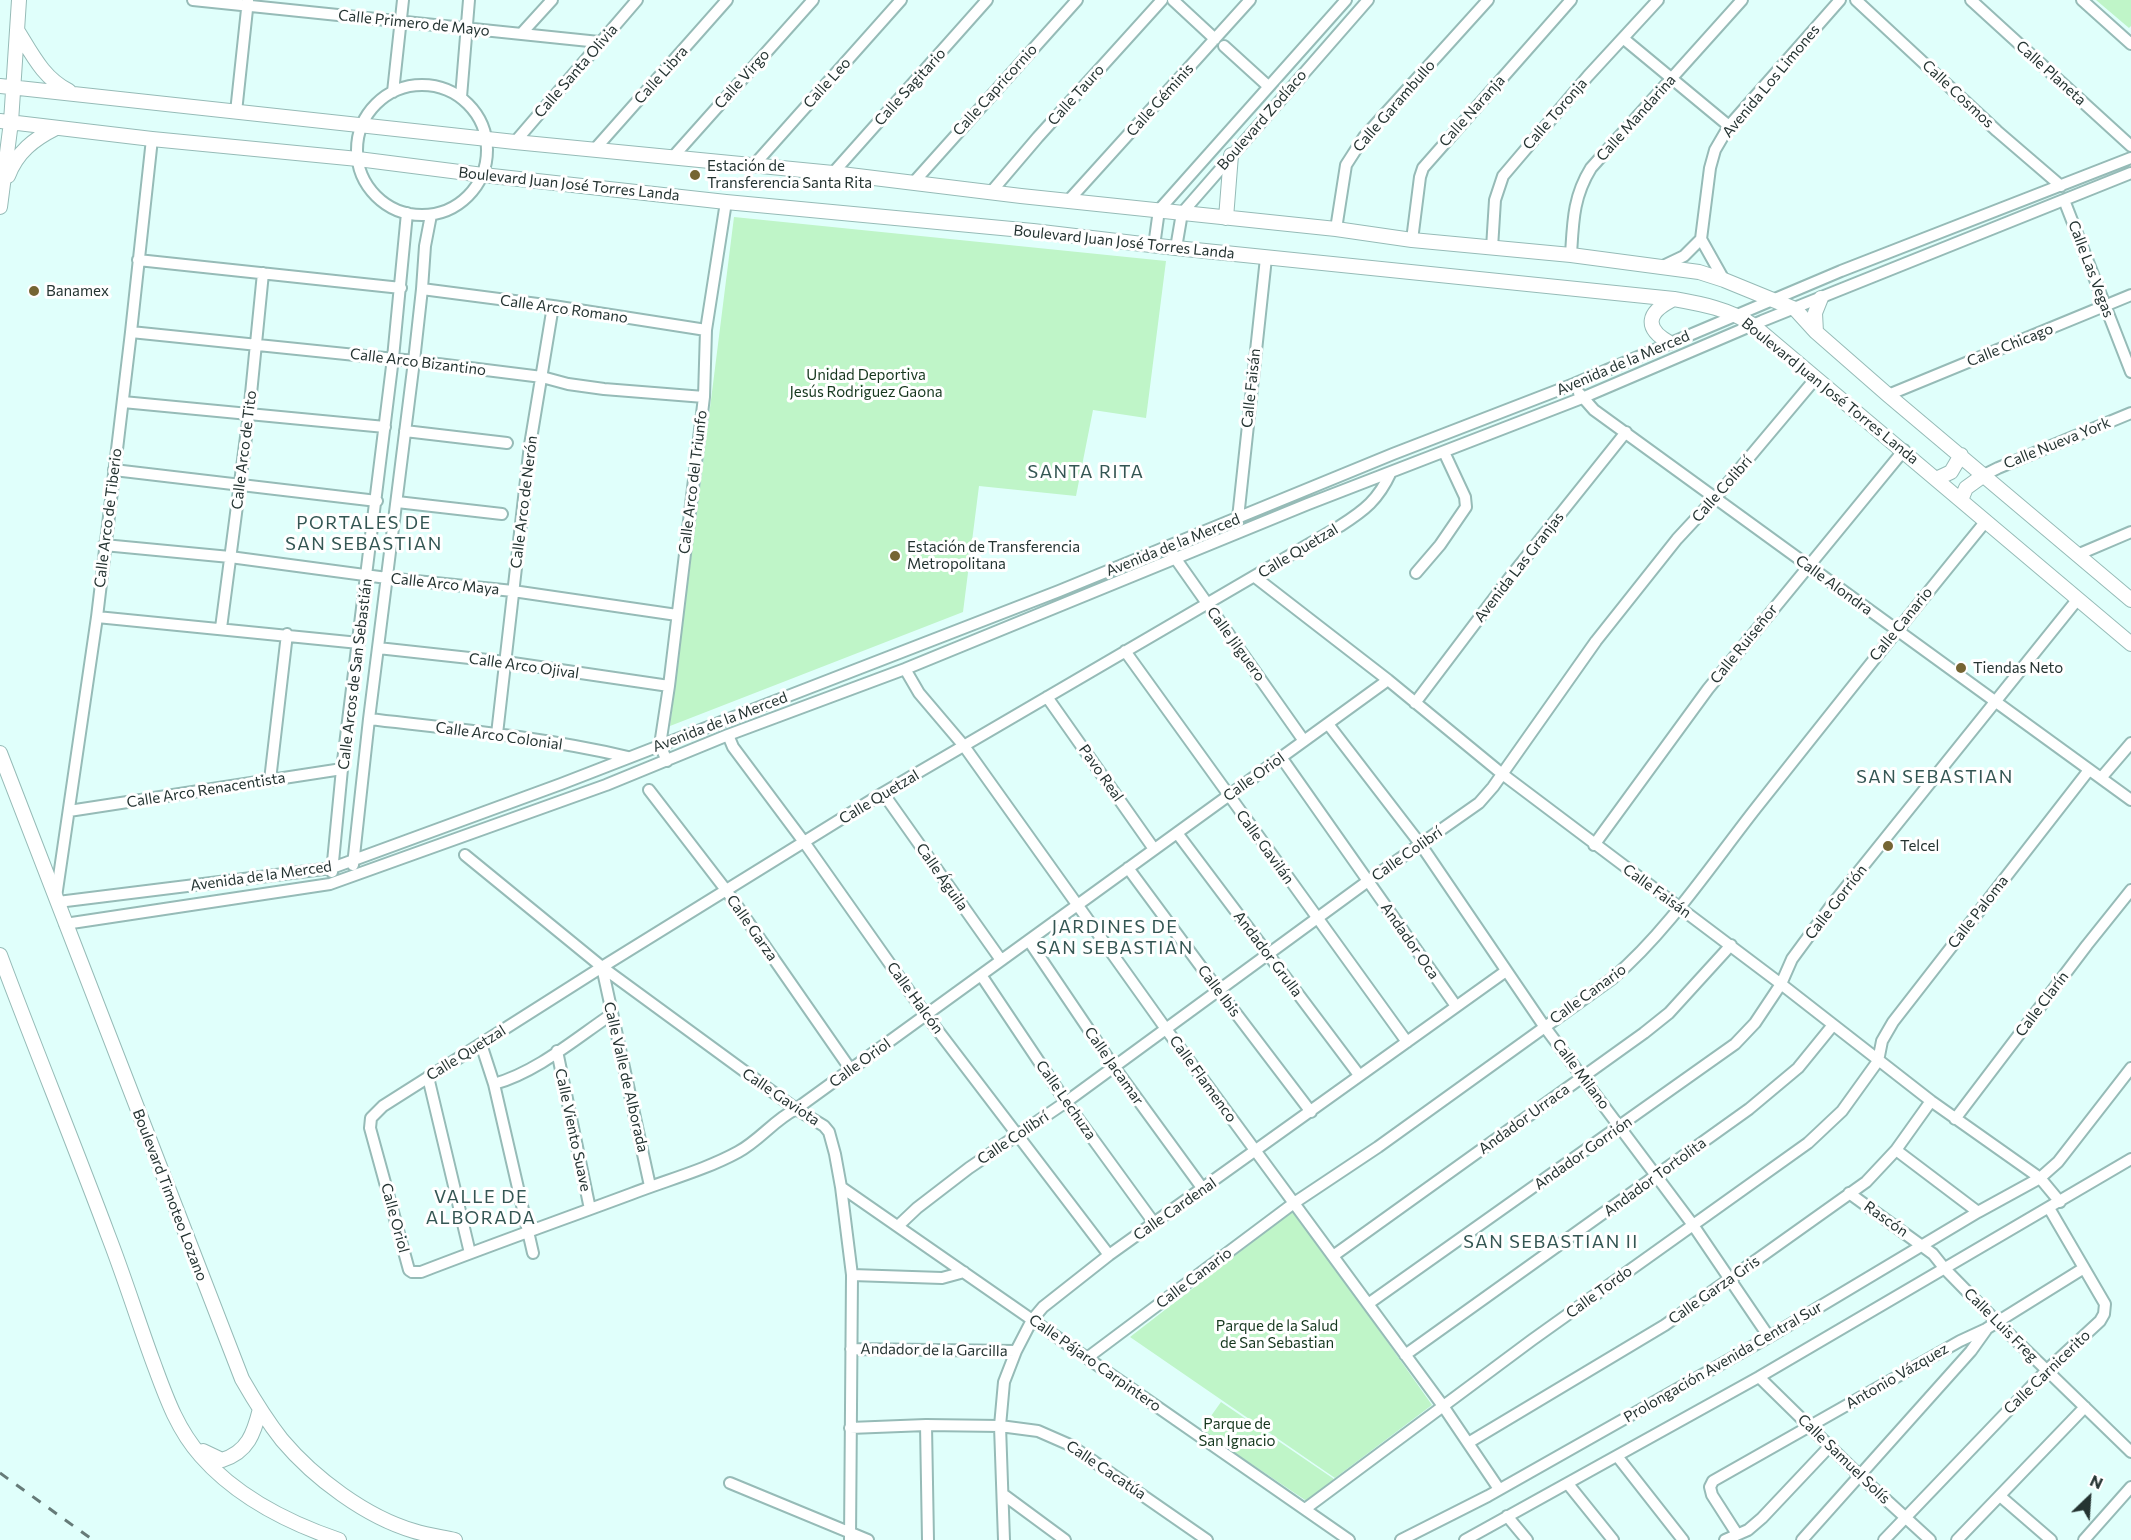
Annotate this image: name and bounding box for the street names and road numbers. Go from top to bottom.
street label: Calle Primero de Mayo [337,6,491,40]
street label: Calle Santa Olivia [531,21,621,121]
street label: Avenida Los Limones [1719,21,1823,141]
street label: Calle Planeta [2012,37,2090,109]
street label: Calle Capricornio [949,40,1041,140]
street label: Calle Libra [630,42,692,108]
street label: Calle Sagitario [871,45,949,129]
street label: Calle Virgo [711,46,773,112]
street label: Calle Leo [800,54,854,112]
street label: Calle Garambullo [1349,56,1439,156]
street label: Calle Cosmos [1919,56,1997,132]
street label: Calle Géminis [1123,60,1197,140]
street label: Calle Tauro [1044,61,1108,129]
street label: Boulevard Zodíaco [1214,66,1310,174]
street label: Calle Mandarina [1593,71,1679,165]
street label: Calle Naranja [1435,72,1509,150]
street label: Calle Toronja [1519,75,1591,153]
street label: Boulevard Juan José Torres Landa [457,163,681,205]
street label: Calle Las Vegas [2064,218,2118,320]
street label: Boulevard Juan José Torres Landa [1012,221,1236,263]
street label: Calle Arco Romano [499,291,629,327]
street label: Boulevard Juan José Torres Landa [1738,314,1922,468]
street label: Calle Chicago [1964,320,2056,370]
street label: Avenida de la Merced [1554,327,1692,399]
street label: Calle Arco Bizantino [349,345,487,379]
street label: Calle Faisán [1238,347,1264,429]
street label: Calle Arco de Tito [228,389,260,511]
street label: Calle Arco del Triunfo [675,409,711,555]
street label: Calle Nueva York [2001,413,2113,473]
street label: Calle Arco de Nerón [507,434,541,570]
street label: Calle Arco de Tiberio [91,447,125,589]
street label: Calle Colibrí [1688,452,1756,526]
street label: Avenida Las Granjas [1470,508,1568,626]
street label: Avenida de la Merced [1103,510,1243,580]
street label: Calle Quetzal [1255,520,1341,582]
street label: Calle Alondra [1792,551,1876,619]
street label: Calle Arco Maya [390,569,500,599]
street label: Calle Arcos de San Sebastián [334,577,376,771]
street label: Calle Canario [1866,583,1936,665]
street label: Calle Ruiseñor [1706,601,1782,687]
street label: Calle Jilguero [1203,603,1269,685]
street label: Calle Arco Ojival [468,649,580,683]
street label: Avenida de la Merced [650,688,790,756]
street label: Calle Arco Colonial [434,718,564,754]
street label: Pavo Real [1075,741,1127,805]
street label: Calle Oriol [1220,749,1288,805]
street label: Calle Quetzal [836,766,922,828]
street label: Calle Arco Renacentista [125,769,287,811]
street label: Calle Gavilán [1232,807,1298,887]
street label: Calle Colibrí [1368,823,1446,885]
street label: Calle Águila [912,840,972,914]
street label: Avenida de la Merced [189,857,333,895]
street label: Calle Faisán [1619,860,1695,922]
street label: Calle Gorrión [1801,861,1871,943]
street label: Calle Paloma [1944,872,2012,952]
street label: Calle Garza [723,891,781,965]
street label: Andador Oca [1377,899,1443,983]
street label: Andador Grulla [1230,908,1306,1000]
street label: Calle Halcón [883,959,947,1037]
street label: Calle Canario [1546,960,1630,1028]
street label: Calle Ibis [1194,962,1244,1020]
street label: Calle Clarín [2012,968,2072,1040]
street label: Calle Valle de Alborada [600,1000,652,1154]
street label: Calle Quetzal [423,1021,509,1085]
street label: Calle Jacamar [1081,1024,1147,1108]
street label: Calle Flamenco [1166,1032,1240,1126]
street label: Calle Oriol [826,1035,894,1091]
street label: Calle Milano [1549,1035,1613,1113]
street label: Calle Lechuza [1032,1057,1100,1143]
street label: Calle Gaviota [739,1064,823,1130]
street label: Calle Viento Suave [551,1067,595,1193]
street label: Andador Urraca [1475,1080,1573,1158]
street label: Boulevard Timoteo Lozano [129,1106,211,1284]
street label: Calle Colibrí [974,1108,1052,1168]
street label: Andador Gorrión [1531,1113,1635,1193]
street label: Andador Tortolita [1600,1134,1710,1220]
street label: Calle Cardenal [1130,1174,1220,1244]
street label: Calle Oriol [377,1181,413,1255]
street label: Rascón [1861,1197,1911,1241]
street label: Calle Canario [1153,1244,1235,1312]
street label: Calle Garza Gris [1665,1252,1763,1328]
street label: Calle Tordo [1562,1262,1636,1322]
street label: Calle Luis Freg [1960,1284,2042,1366]
street label: Prolongación Avenida Central Sur [1620,1298,1826,1426]
street label: Calle Pájaro Carpintero [1026,1311,1164,1415]
street label: Calle Carnicerito [2000,1326,2094,1418]
street label: Antonio Vázquez [1842,1339,1952,1413]
street label: Andador de la Garcilla [860,1340,1008,1360]
street label: Calle Samuel Solís [1794,1410,1894,1508]
street label: Calle Cacatúa [1063,1437,1149,1503]

